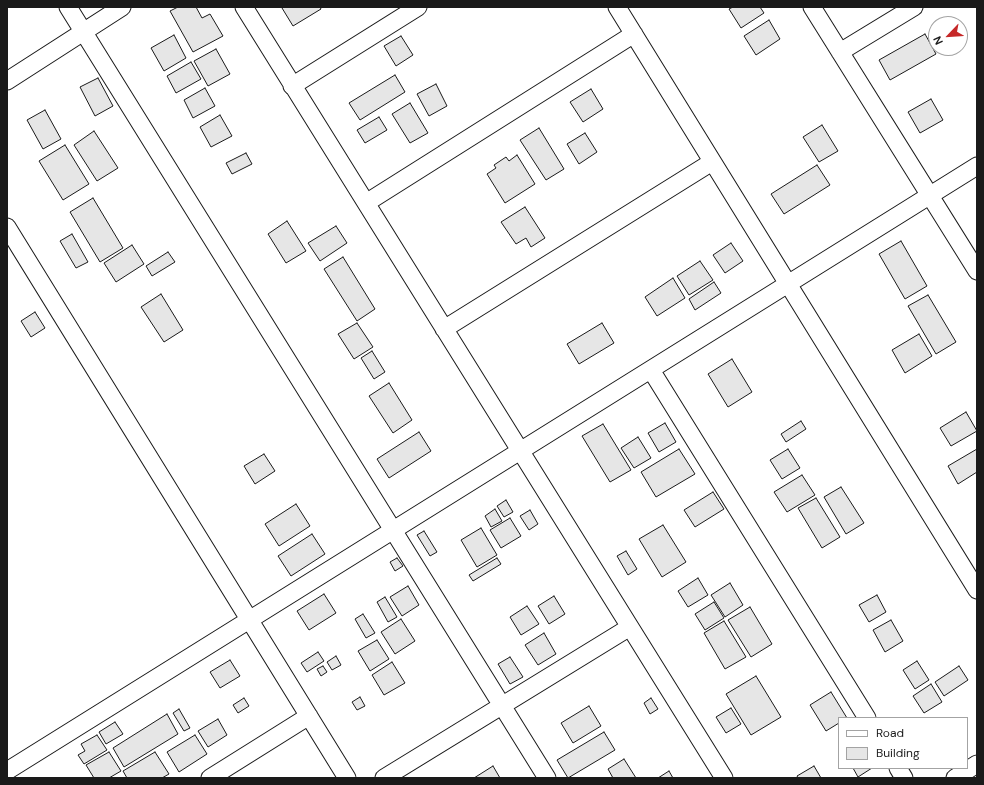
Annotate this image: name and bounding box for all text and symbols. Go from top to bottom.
north arrow [928,16,968,56]
text: N [930,34,946,47]
legend [838,717,968,769]
text: Road [876,725,904,741]
text: Building [876,745,920,761]

